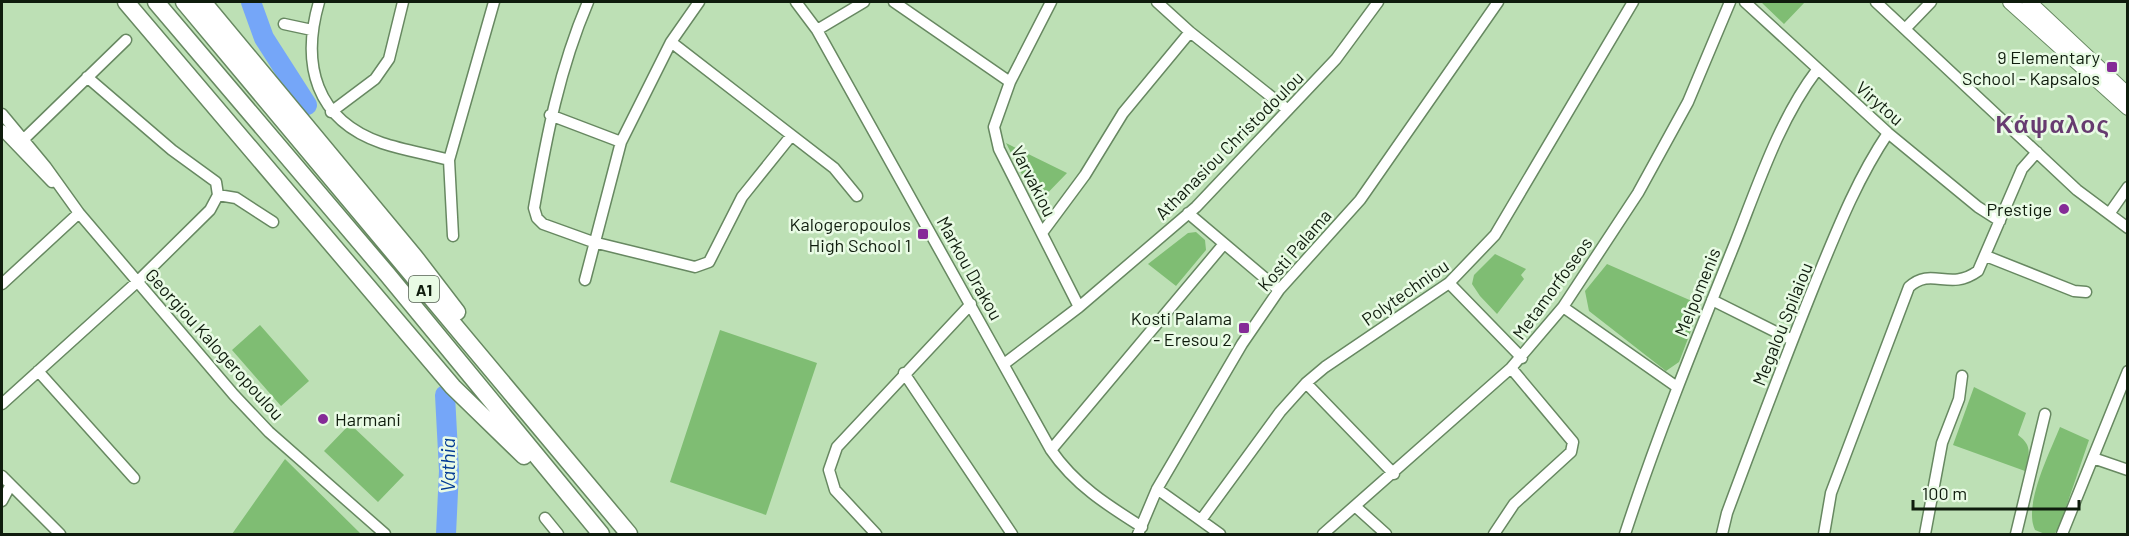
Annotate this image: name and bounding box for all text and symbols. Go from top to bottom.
place label: 9 Elementary School - Kapsalos [1962,46,2100,89]
marker: 9 Elementary School - Kapsalos [2105,60,2119,74]
street label: Athanasiou Christodoulou [1150,66,1308,224]
street label: Virytou [1852,76,1908,130]
district label: Κάψαλος [1995,109,2111,138]
street label: Varvakiou [1007,142,1061,220]
place label: Prestige [1986,198,2052,220]
marker: Prestige [2057,202,2071,216]
street label: Kosti Palama [1253,205,1335,295]
street label: Markou Drakou [932,212,1008,324]
place label: Kalogeropoulos High School 1 [789,213,911,256]
marker: Kalogeropoulos High School 1 [916,227,930,241]
street label: Metamorfoseos [1507,232,1597,344]
street label: Melpomenis [1669,245,1725,339]
street label: Polytechniou [1357,254,1453,330]
street label: Megalou Spilaiou [1747,259,1817,389]
street label: Georgiou Kalogeropoulou [141,264,289,424]
road number: A1 [409,276,439,302]
place label: Kosti Palama - Eresou 2 [1131,307,1232,350]
marker: Kosti Palama - Eresou 2 [1237,321,1251,335]
place label: Harmani [335,408,401,430]
marker: Harmani [316,412,330,426]
water label: Vathia [435,438,459,492]
scale bar [1913,473,2080,511]
text: 100 m [1922,482,1967,504]

